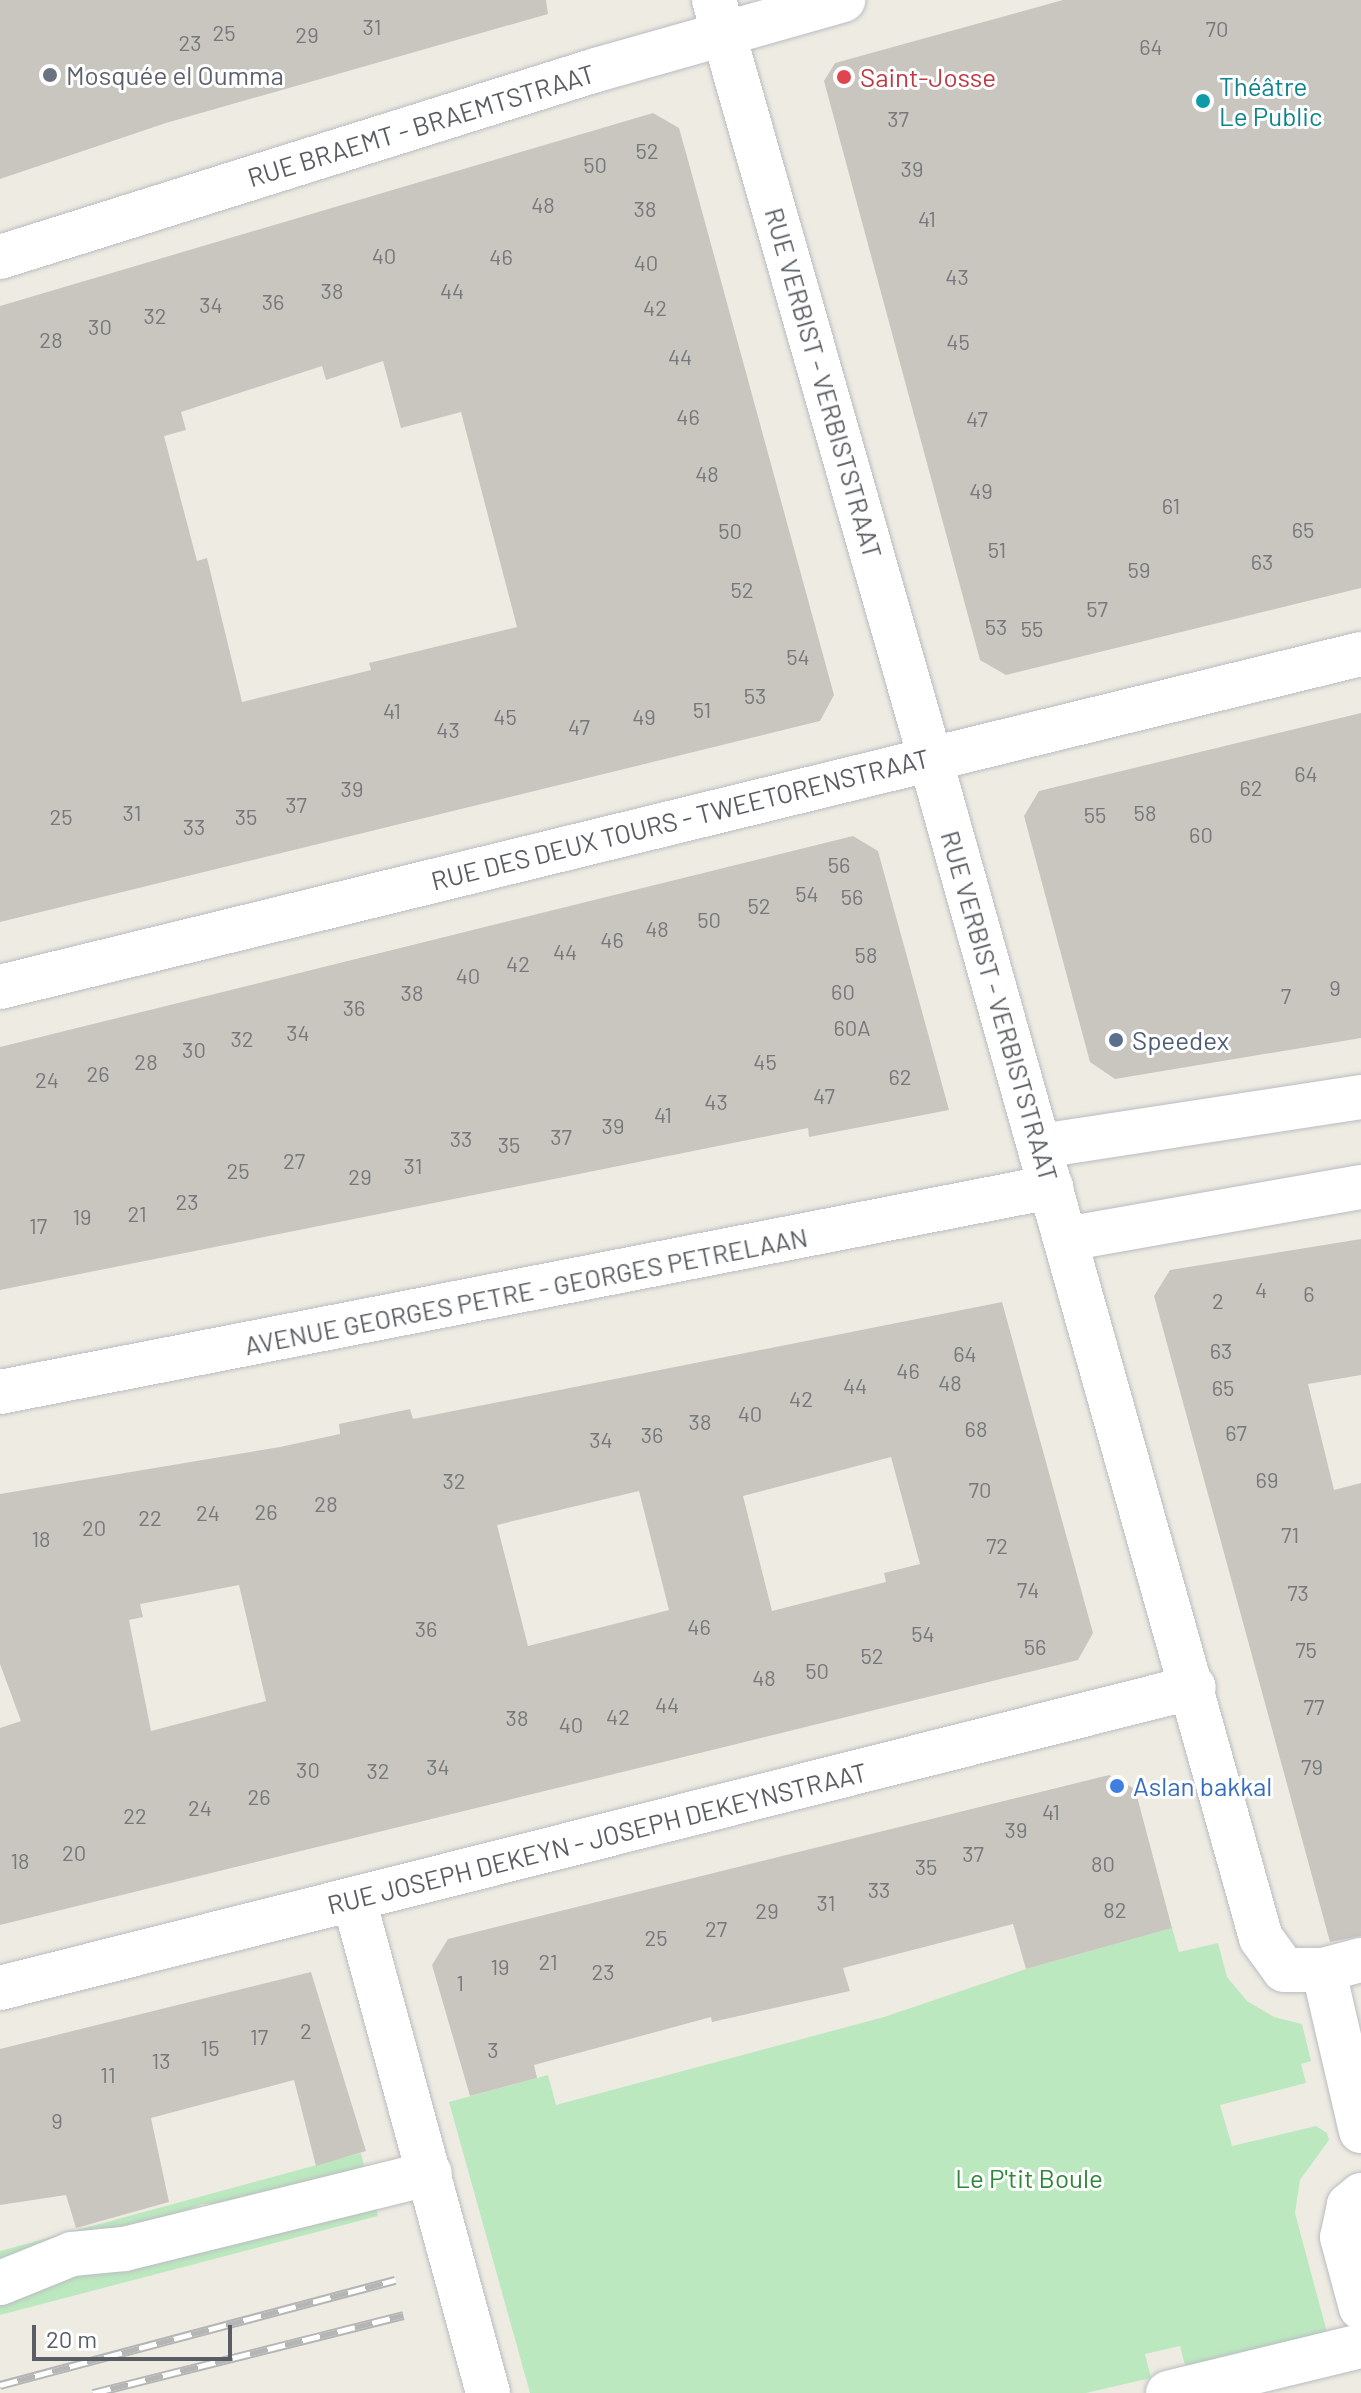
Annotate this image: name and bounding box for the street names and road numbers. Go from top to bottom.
street label: RUE BRAEMT - BRAEMTSTRAAT [244,57,598,193]
street label: RUE VERBIST - VERBISTSTRAAT [759,204,889,562]
street label: RUE DES DEUX TOURS - TWEETORENSTRAAT [428,742,932,896]
street label: RUE VERBIST - VERBISTSTRAAT [935,827,1065,1185]
street label: AVENUE GEORGES PETRE - GEORGES PETRELAAN [242,1221,810,1361]
street label: RUE JOSEPH DEKEYN - JOSEPH DEKEYNSTRAAT [324,1756,870,1920]

